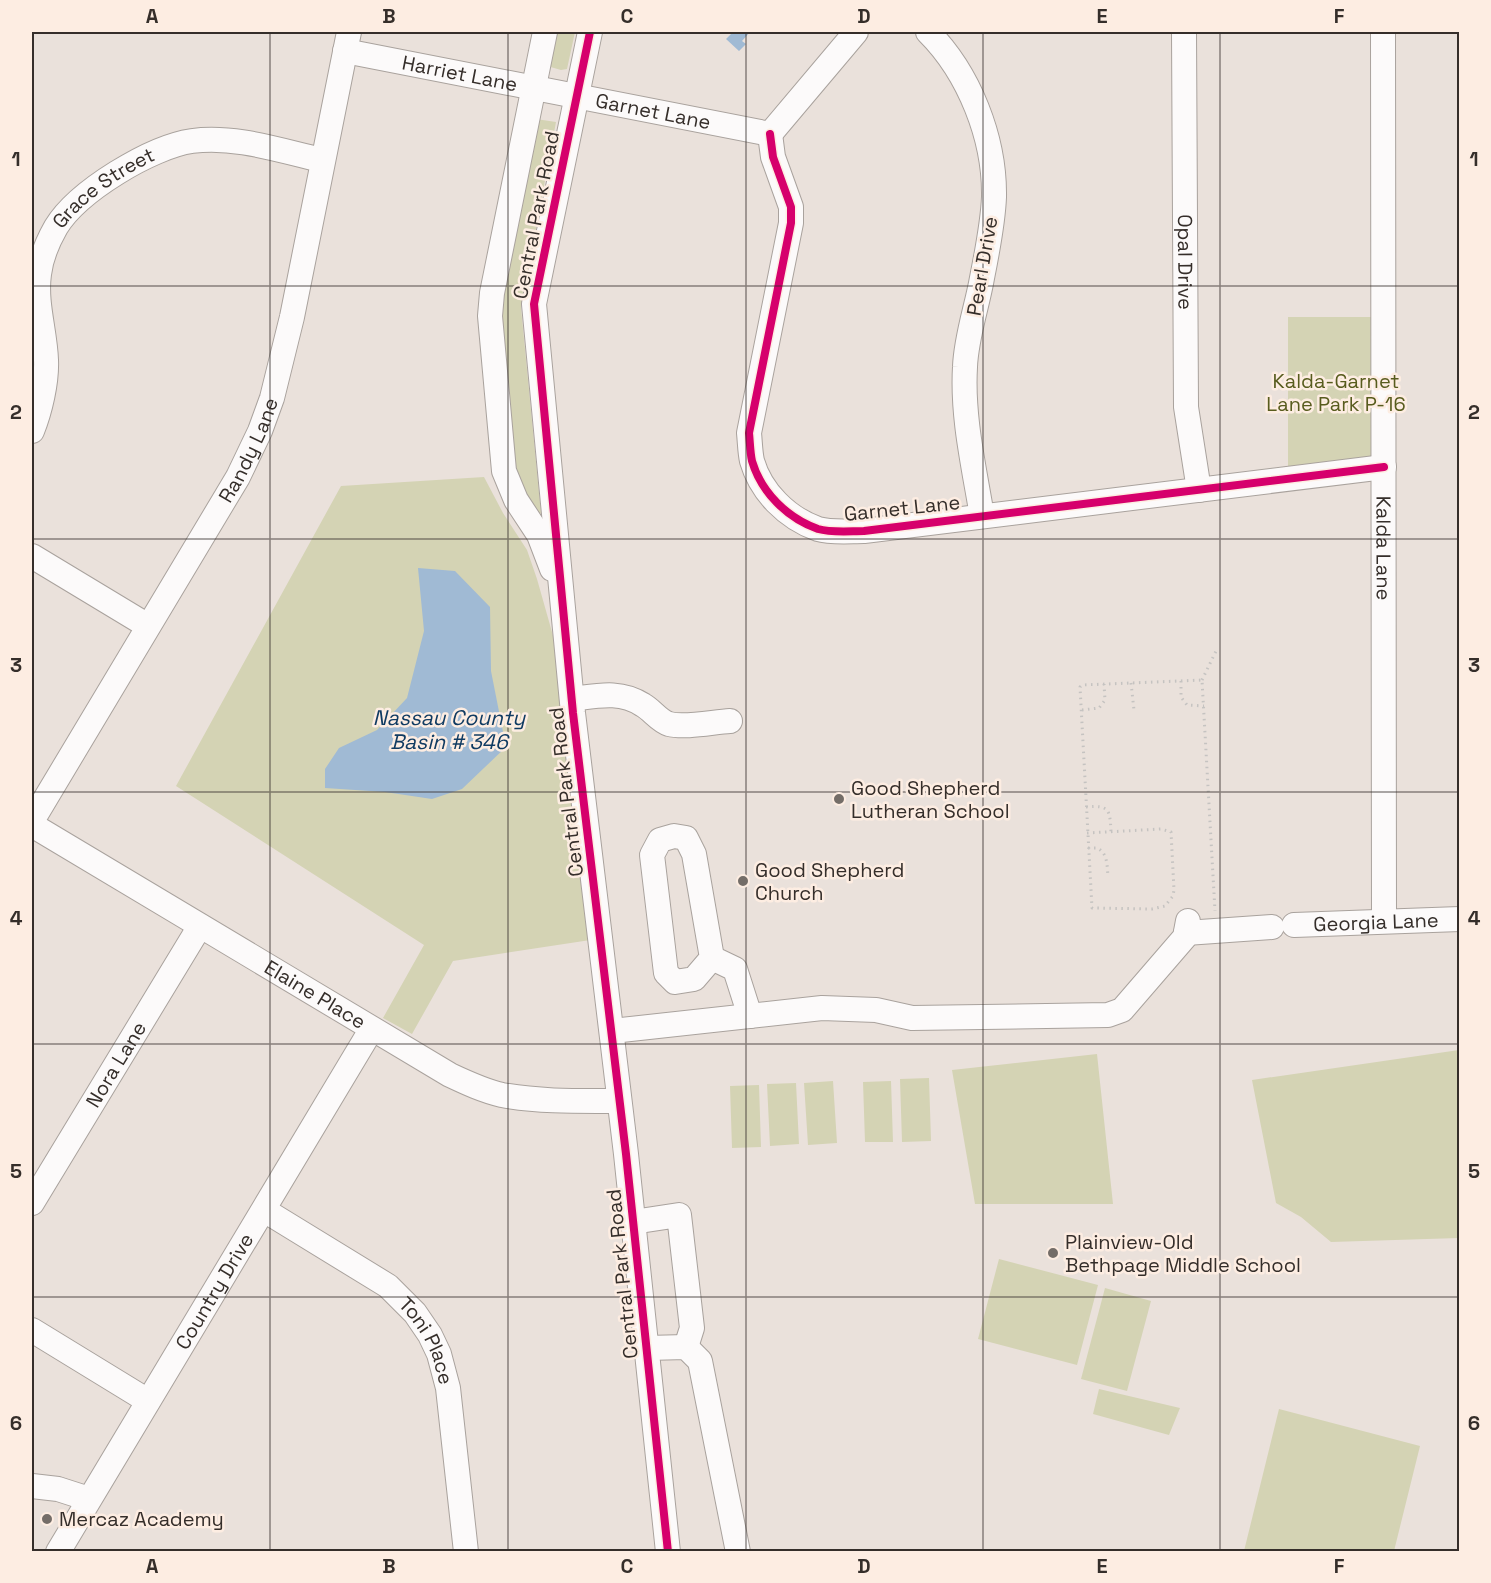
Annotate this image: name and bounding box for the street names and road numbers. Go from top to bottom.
street label: Harriet Lane [400,49,520,97]
street label: Garnet Lane [593,87,713,135]
street label: Central Park Road [507,129,565,301]
street label: Grace Street [46,142,159,233]
street label: Pearl Drive [960,214,1004,318]
street label: Opal Drive [1172,214,1198,310]
street label: Randy Lane [213,394,284,507]
street label: Garnet Lane [843,489,961,527]
street label: Kalda Lane [1371,496,1397,600]
street label: Central Park Road [543,706,589,878]
street label: Georgia Lane [1313,907,1439,937]
street label: Elaine Place [260,954,371,1035]
street label: Nora Lane [80,1017,152,1112]
street label: Central Park Road [600,1188,644,1360]
street label: Country Drive [169,1228,259,1354]
street label: Toni Place [393,1291,459,1387]

